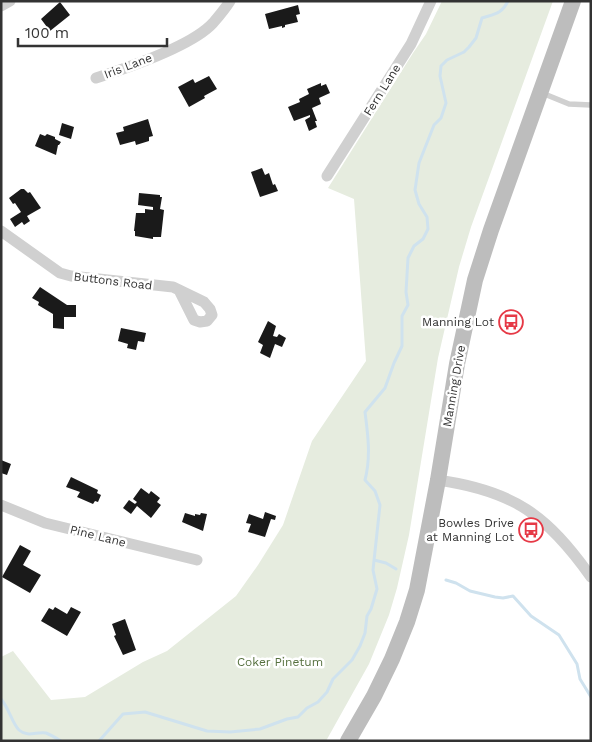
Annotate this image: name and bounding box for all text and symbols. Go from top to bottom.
scale bar [18,15,166,47]
text: 100 m [25,24,69,42]
street label: Iris Lane [102,50,154,82]
street label: Fern Lane [361,62,403,118]
street label: Buttons Road [73,269,153,293]
bus stop icon: Manning Lot [498,309,524,335]
place label: Manning Lot [422,315,494,329]
street label: Manning Drive [440,344,468,428]
place label: Bowles Drive at Manning Lot [426,516,514,544]
bus stop icon: Bowles Drive at Manning Lot [518,517,544,543]
street label: Pine Lane [69,522,128,550]
park label: Coker Pinetum [237,655,323,669]

